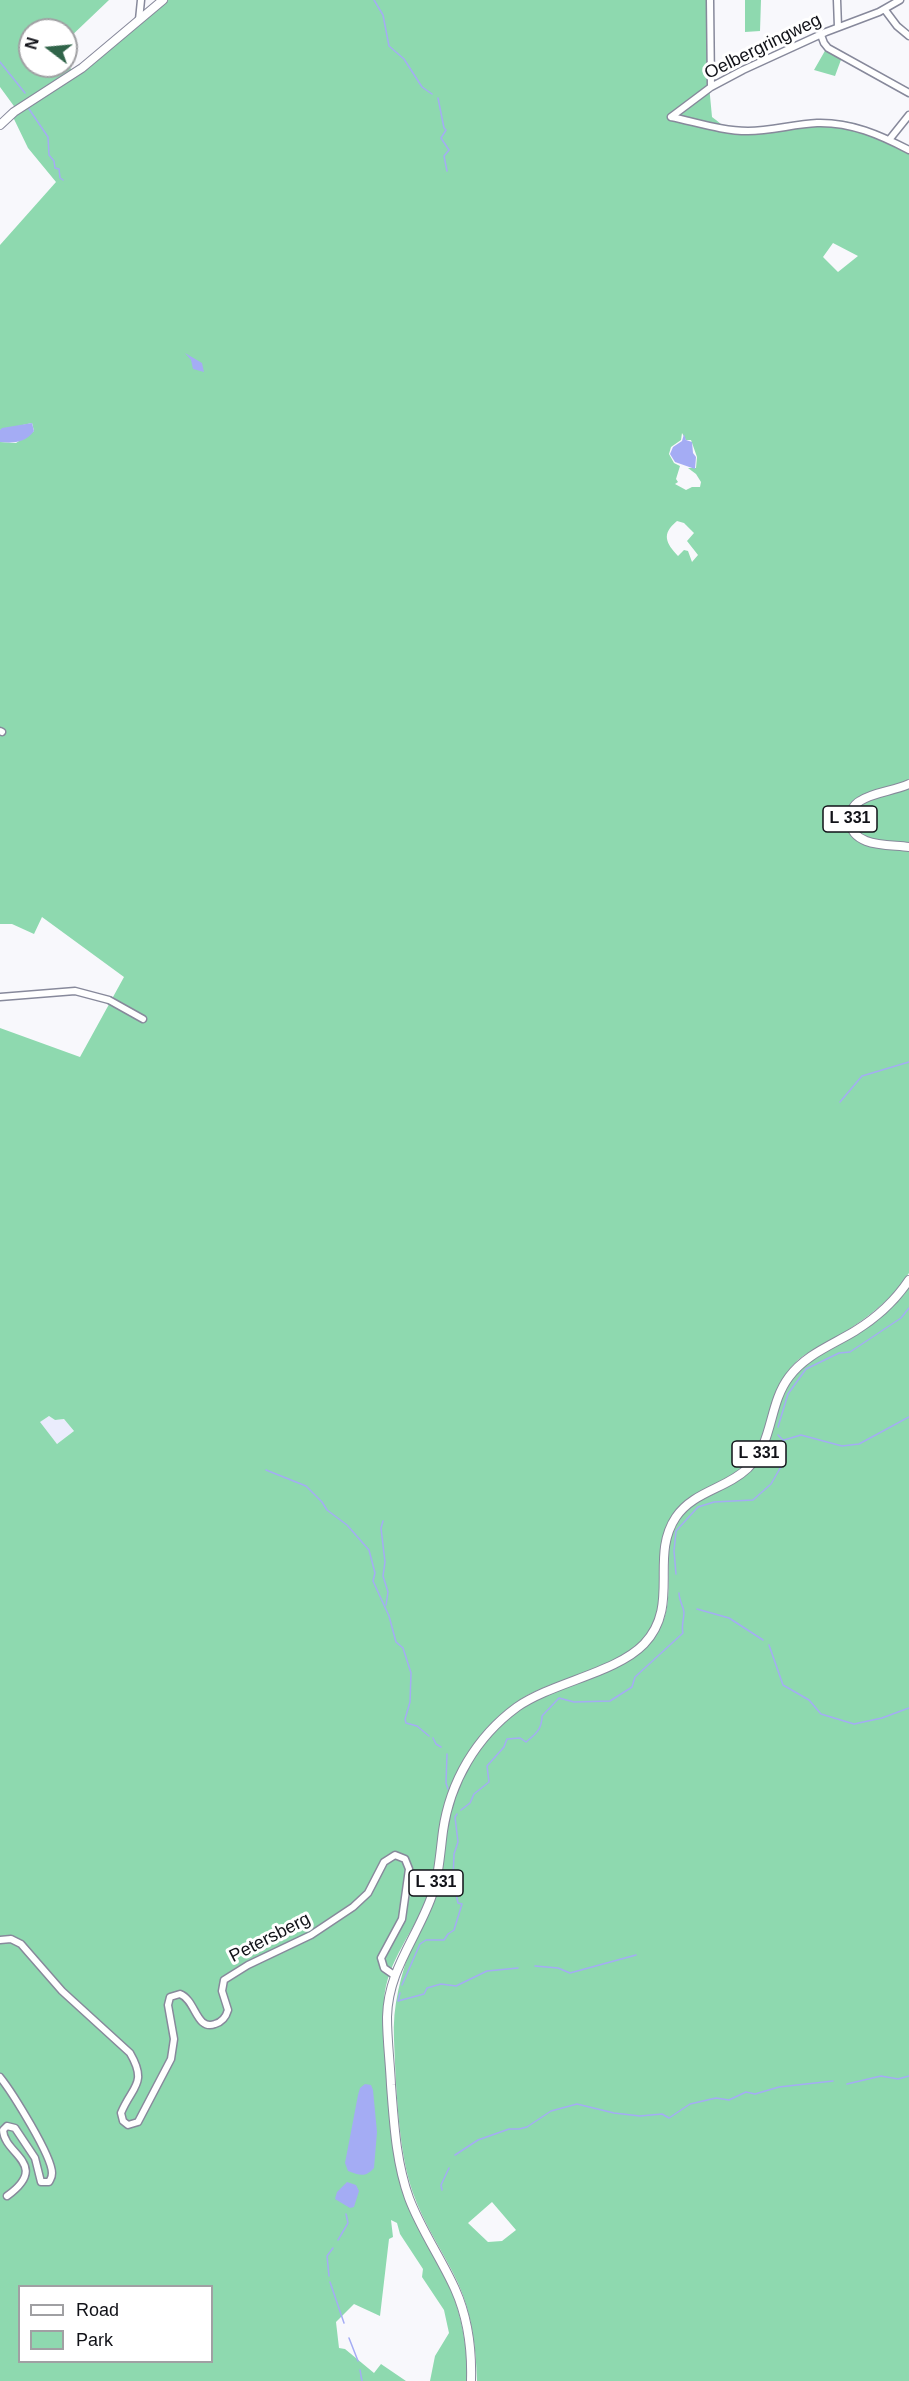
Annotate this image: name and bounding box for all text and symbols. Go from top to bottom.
street label: Oelbergringweg [701,9,825,85]
north arrow [18,18,78,78]
text: N [22,36,42,51]
road number: L 331 [823,806,877,832]
road number: L 331 [732,1441,786,1467]
road number: L 331 [409,1870,463,1896]
street label: Petersberg [226,1908,314,1968]
legend [18,2285,213,2363]
text: Road [76,2300,119,2320]
text: Park [76,2330,113,2350]

